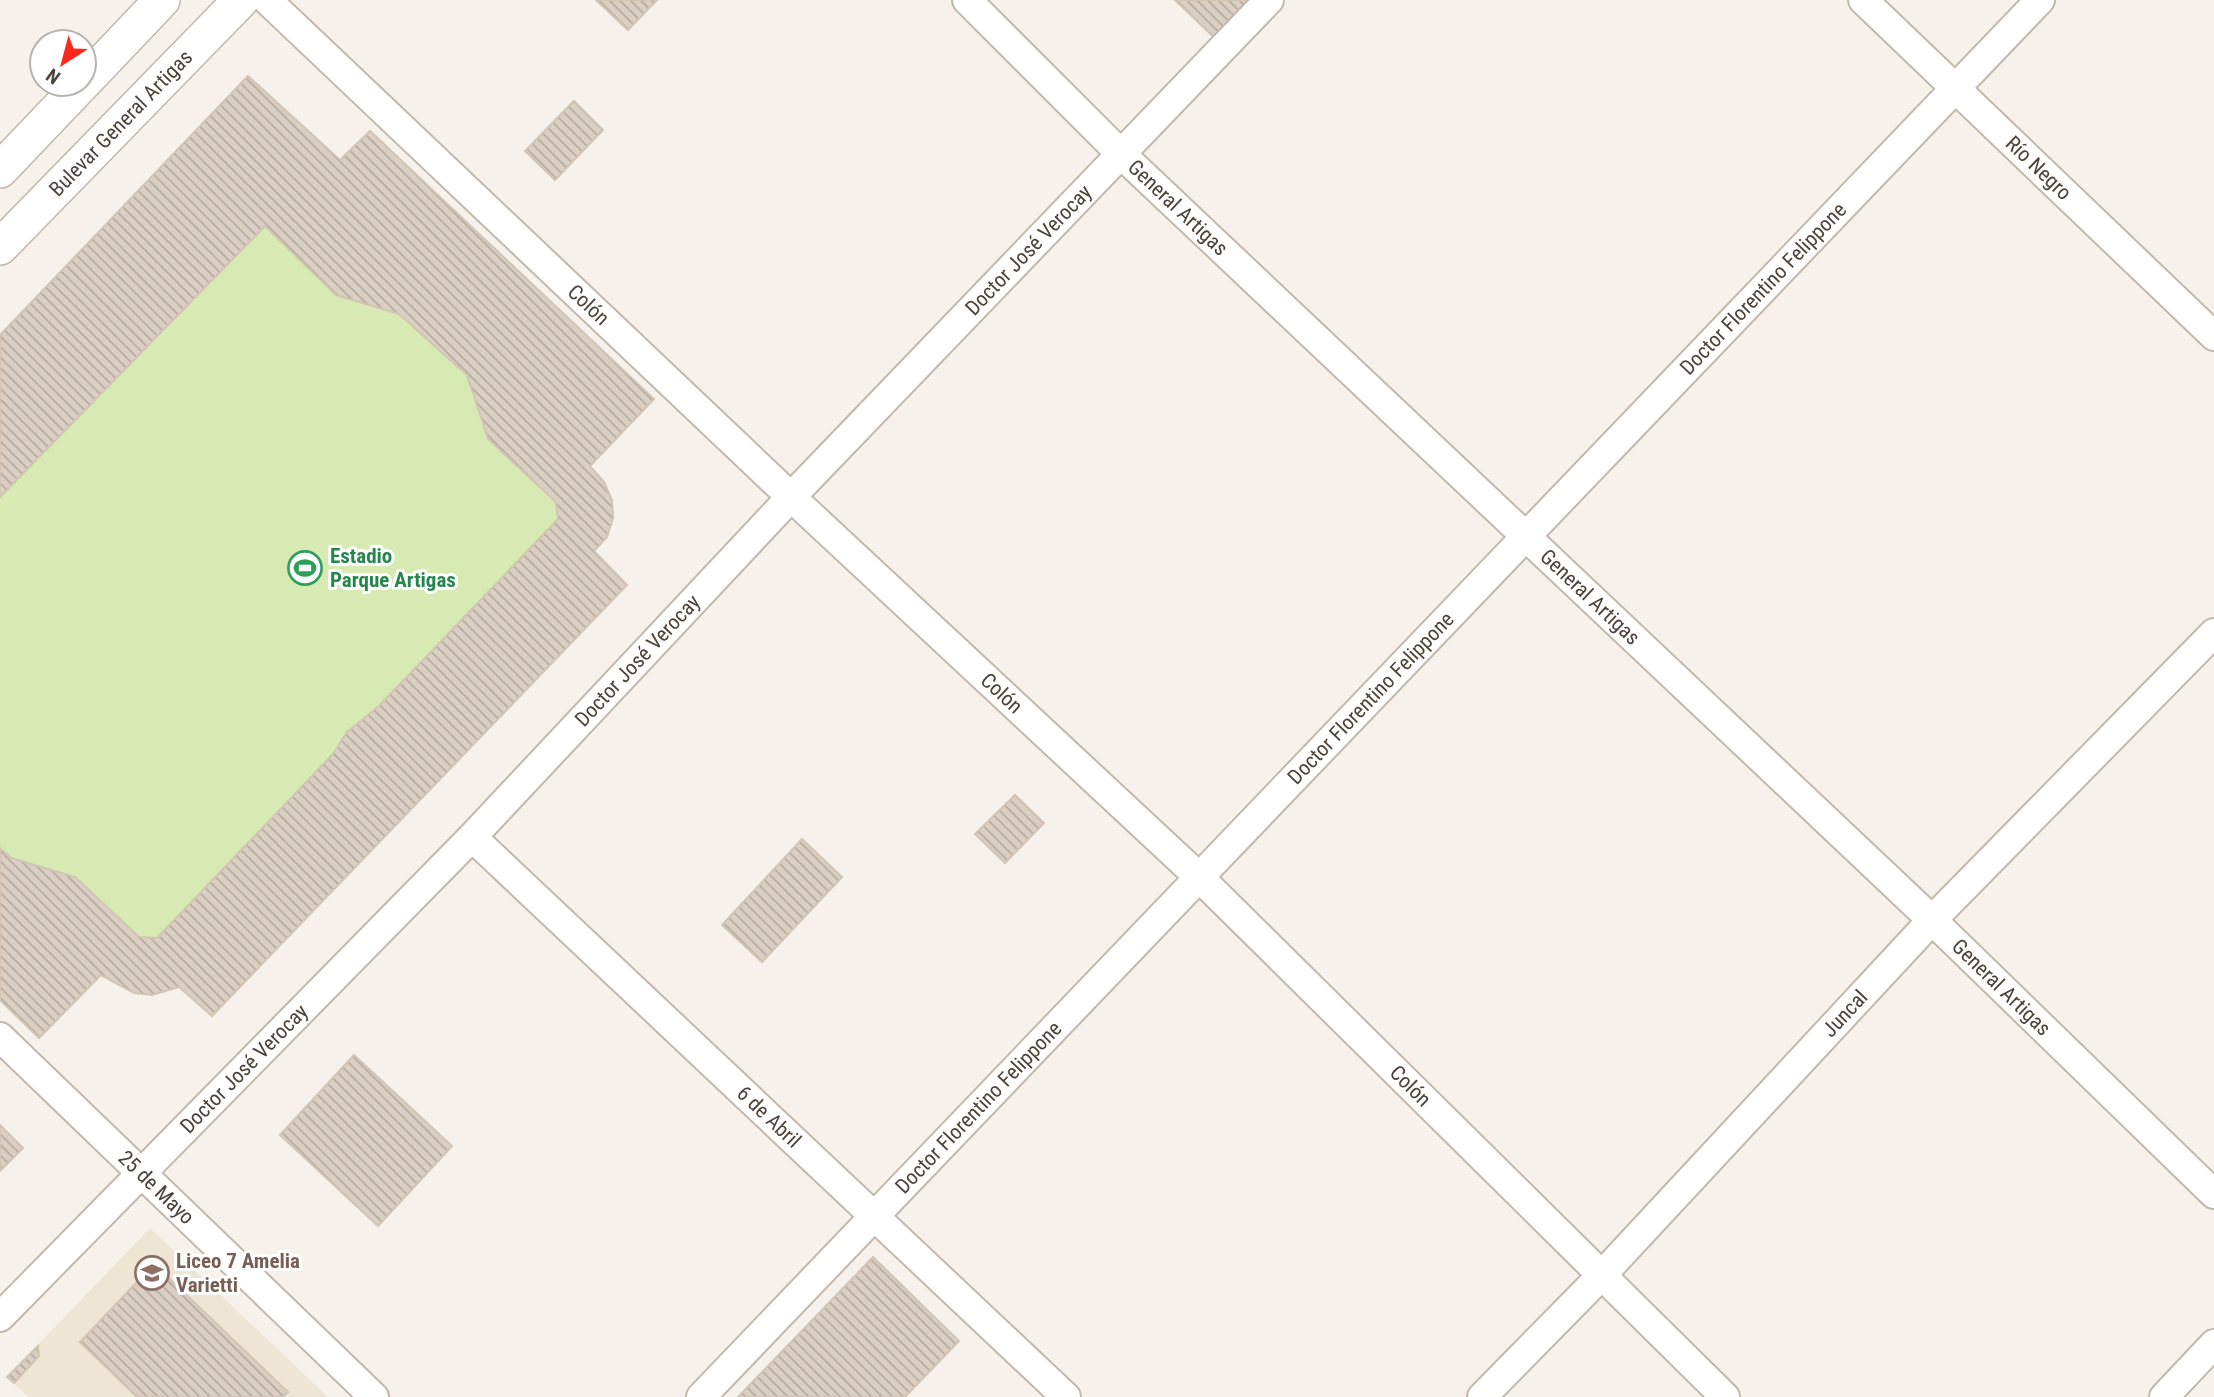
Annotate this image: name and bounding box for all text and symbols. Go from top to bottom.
north arrow [28,28,98,98]
street label: Bulevar General Artigas [44,45,197,201]
text: N [42,64,65,89]
street label: Río Negro [2001,131,2076,205]
street label: General Artigas [1123,155,1233,260]
street label: Doctor José Verocay [960,180,1097,320]
street label: Doctor Florentino Felippone [1675,198,1851,380]
street label: Colón [563,280,614,330]
place label: Estadio Parque Artigas [330,544,456,592]
street label: General Artigas [1535,544,1645,650]
sports icon: Estadio Parque Artigas [286,549,324,587]
street label: Doctor José Verocay [570,590,705,731]
street label: Doctor Florentino Felippone [1283,607,1459,789]
street label: Colón [976,668,1027,718]
street label: General Artigas [1947,934,2056,1041]
street label: Juncal [1817,985,1873,1042]
street label: Doctor José Verocay [175,999,313,1138]
street label: Doctor Florentino Felippone [891,1016,1066,1198]
street label: Colón [1385,1061,1436,1111]
street label: 6 de Abril [732,1081,806,1153]
street label: 25 de Mayo [114,1146,199,1229]
place label: Liceo 7 Amelia Varietti [176,1249,300,1297]
school or university icon: Liceo 7 Amelia Varietti [133,1254,171,1292]

